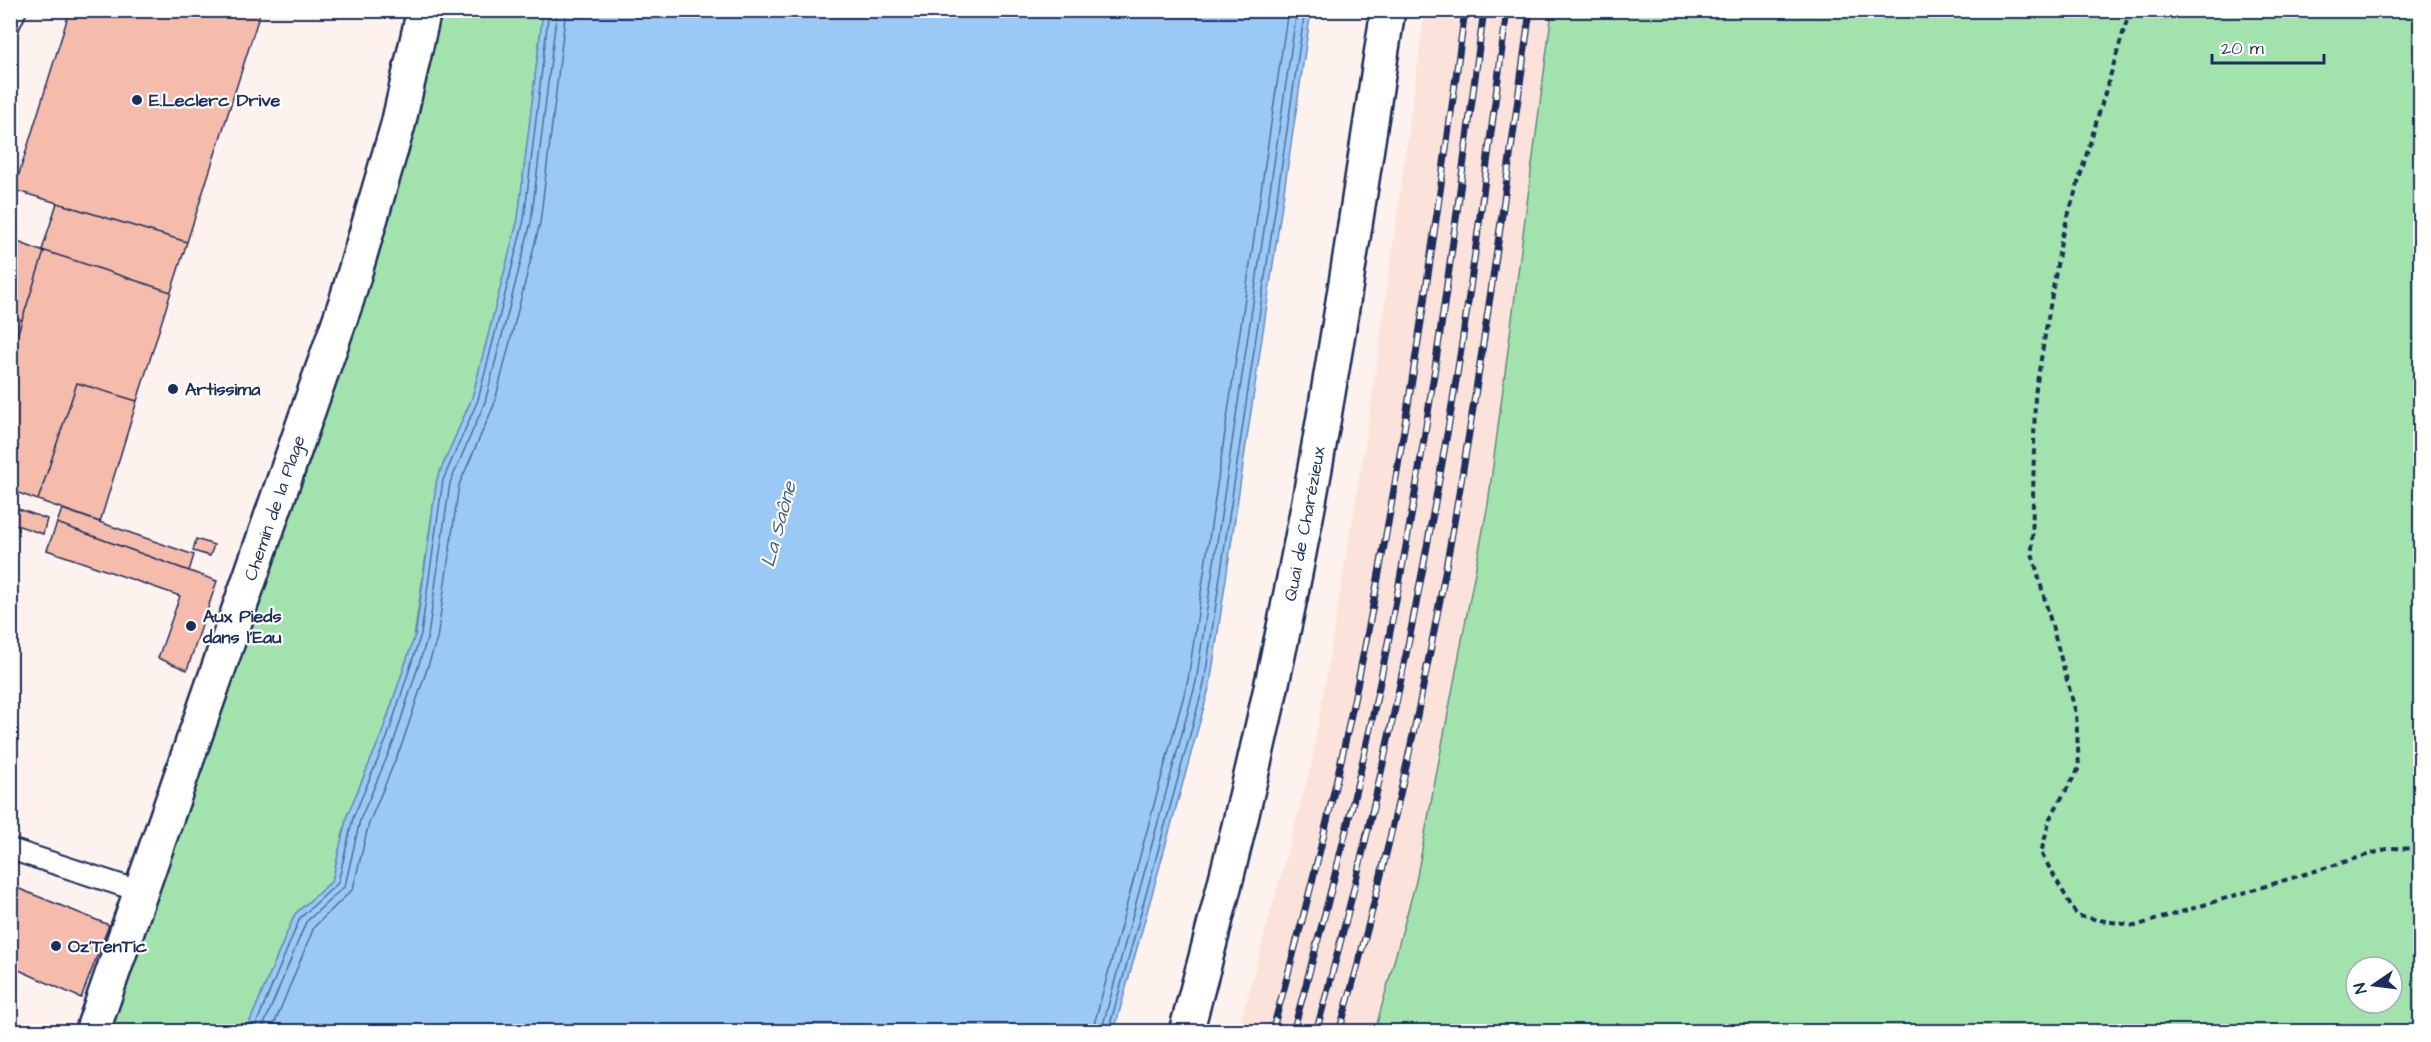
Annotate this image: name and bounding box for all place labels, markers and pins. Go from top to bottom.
place label: E.Leclerc Drive [149,88,281,113]
marker: E.Leclerc Drive [130,93,144,107]
place label: Artissima [185,377,261,402]
marker: Artissima [166,382,180,396]
place label: Aux Pieds dans l'Eau [202,604,282,650]
marker: Aux Pieds dans l'Eau [184,619,198,633]
place label: Oz'TenTic [68,934,148,959]
marker: Oz'TenTic [49,939,63,953]

